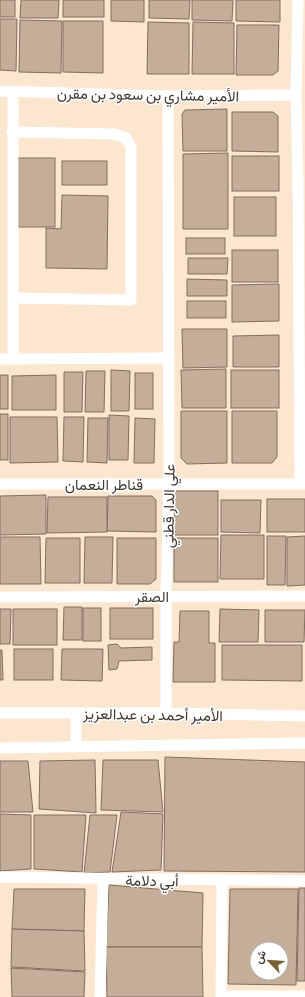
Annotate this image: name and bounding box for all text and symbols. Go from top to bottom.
street label: الأمير مشاري بن سعود بن مقرن [57,83,239,110]
street label: علي الدار قطني [158,464,183,548]
street label: قناطر النعمان [65,475,143,494]
street label: الصقر [134,587,169,606]
street label: الأمير أحمد بن عبدالعزيز [82,704,223,726]
street label: أبي دلامة [125,871,179,894]
north arrow [249,941,289,981]
text: ش [251,948,269,966]

